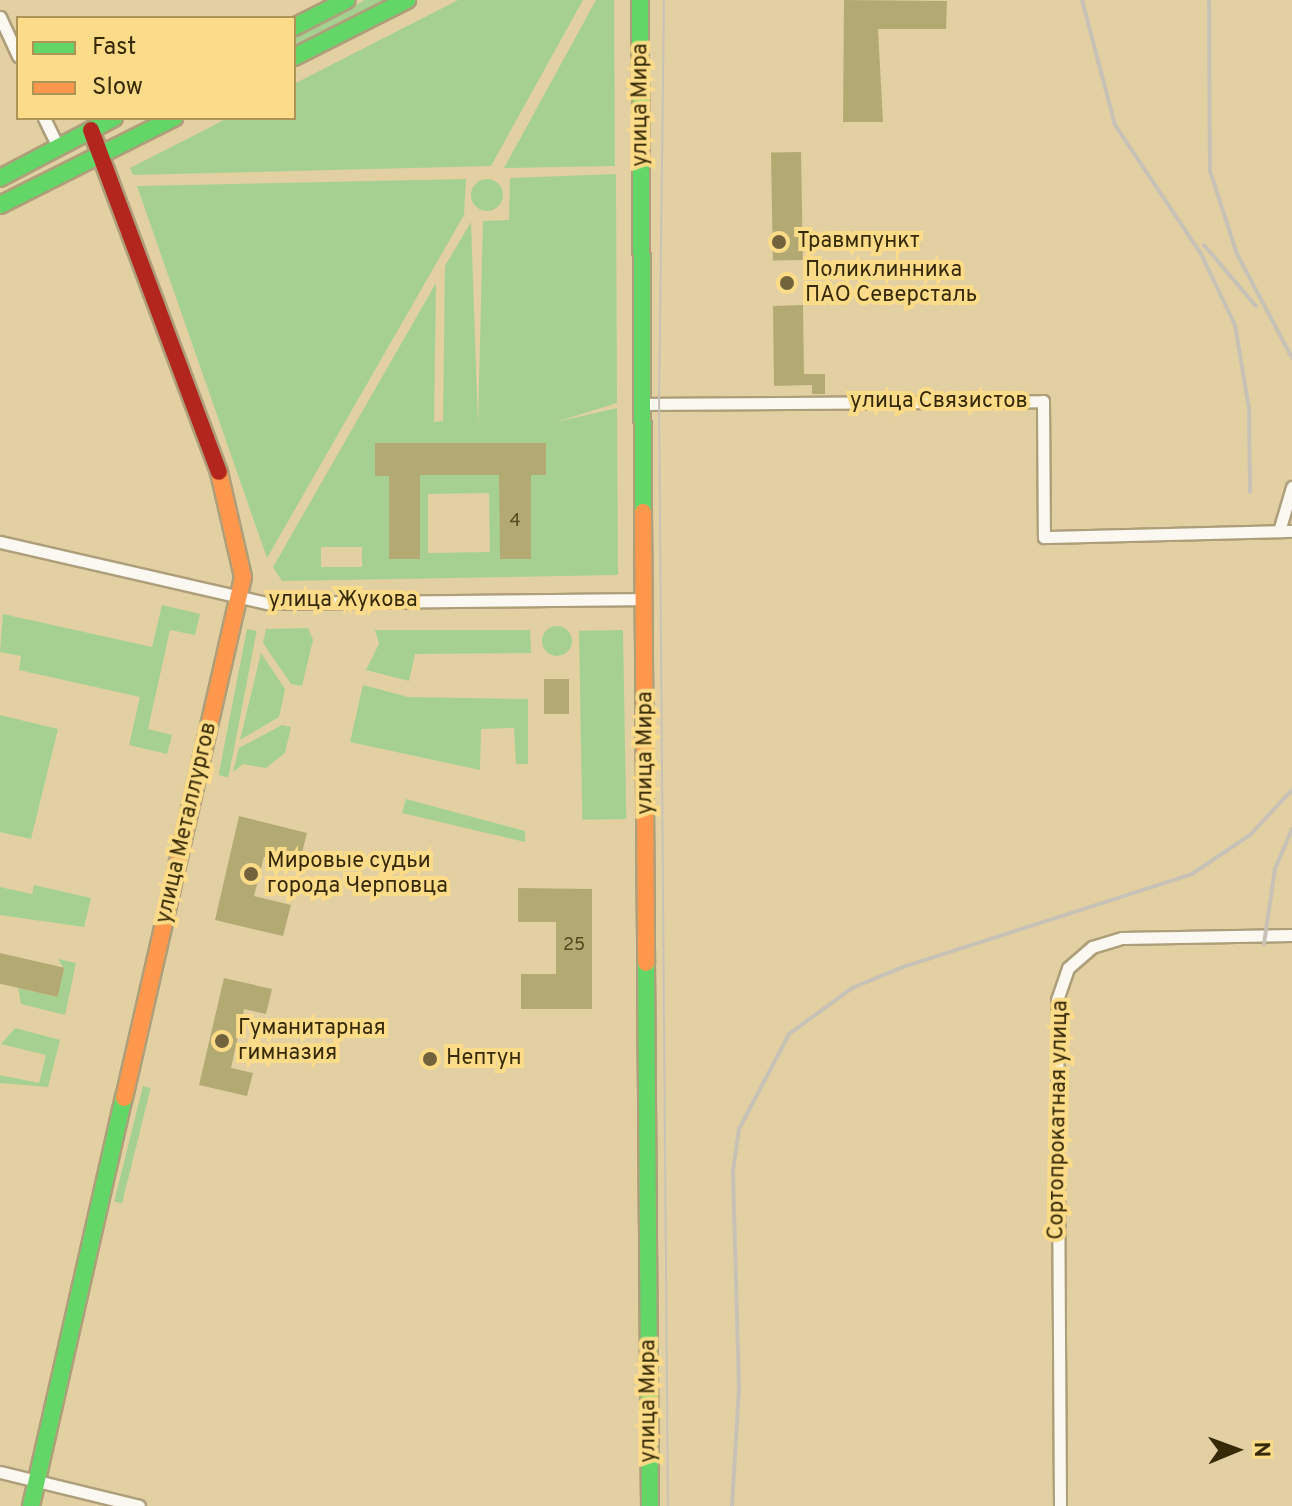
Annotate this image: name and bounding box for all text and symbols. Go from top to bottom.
legend [16,16,296,120]
text: Fast [92,33,136,63]
street label: улица Мира [628,43,654,167]
text: Slow [92,73,143,103]
place label: Травмпункт [797,229,920,255]
marker: Травмпункт [768,231,790,253]
place label: Поликлинника ПАО Северсталь [805,257,977,308]
marker: Поликлинника ПАО Северсталь [776,272,798,294]
street label: улица Связистов [850,389,1028,415]
house number: 4 [509,511,521,533]
street label: улица Жукова [269,588,417,614]
street label: улица Мира [633,691,659,815]
street label: улица Металлургов [151,720,223,926]
place label: Мировые судьи города Черповца [267,848,448,900]
marker: Мировые судьи города Черповца [242,865,260,883]
house number: 25 [563,935,585,957]
street label: Сортопрокатная улица [1044,1000,1074,1240]
place label: Гуманитарная гимназия [238,1015,386,1066]
marker: Гуманитарная гимназия [213,1032,231,1050]
place label: Нептун [446,1046,522,1072]
marker: Нептун [421,1050,439,1068]
street label: улица Мира [636,1339,662,1463]
north arrow [1196,1410,1276,1490]
text: N [1247,1441,1274,1458]

